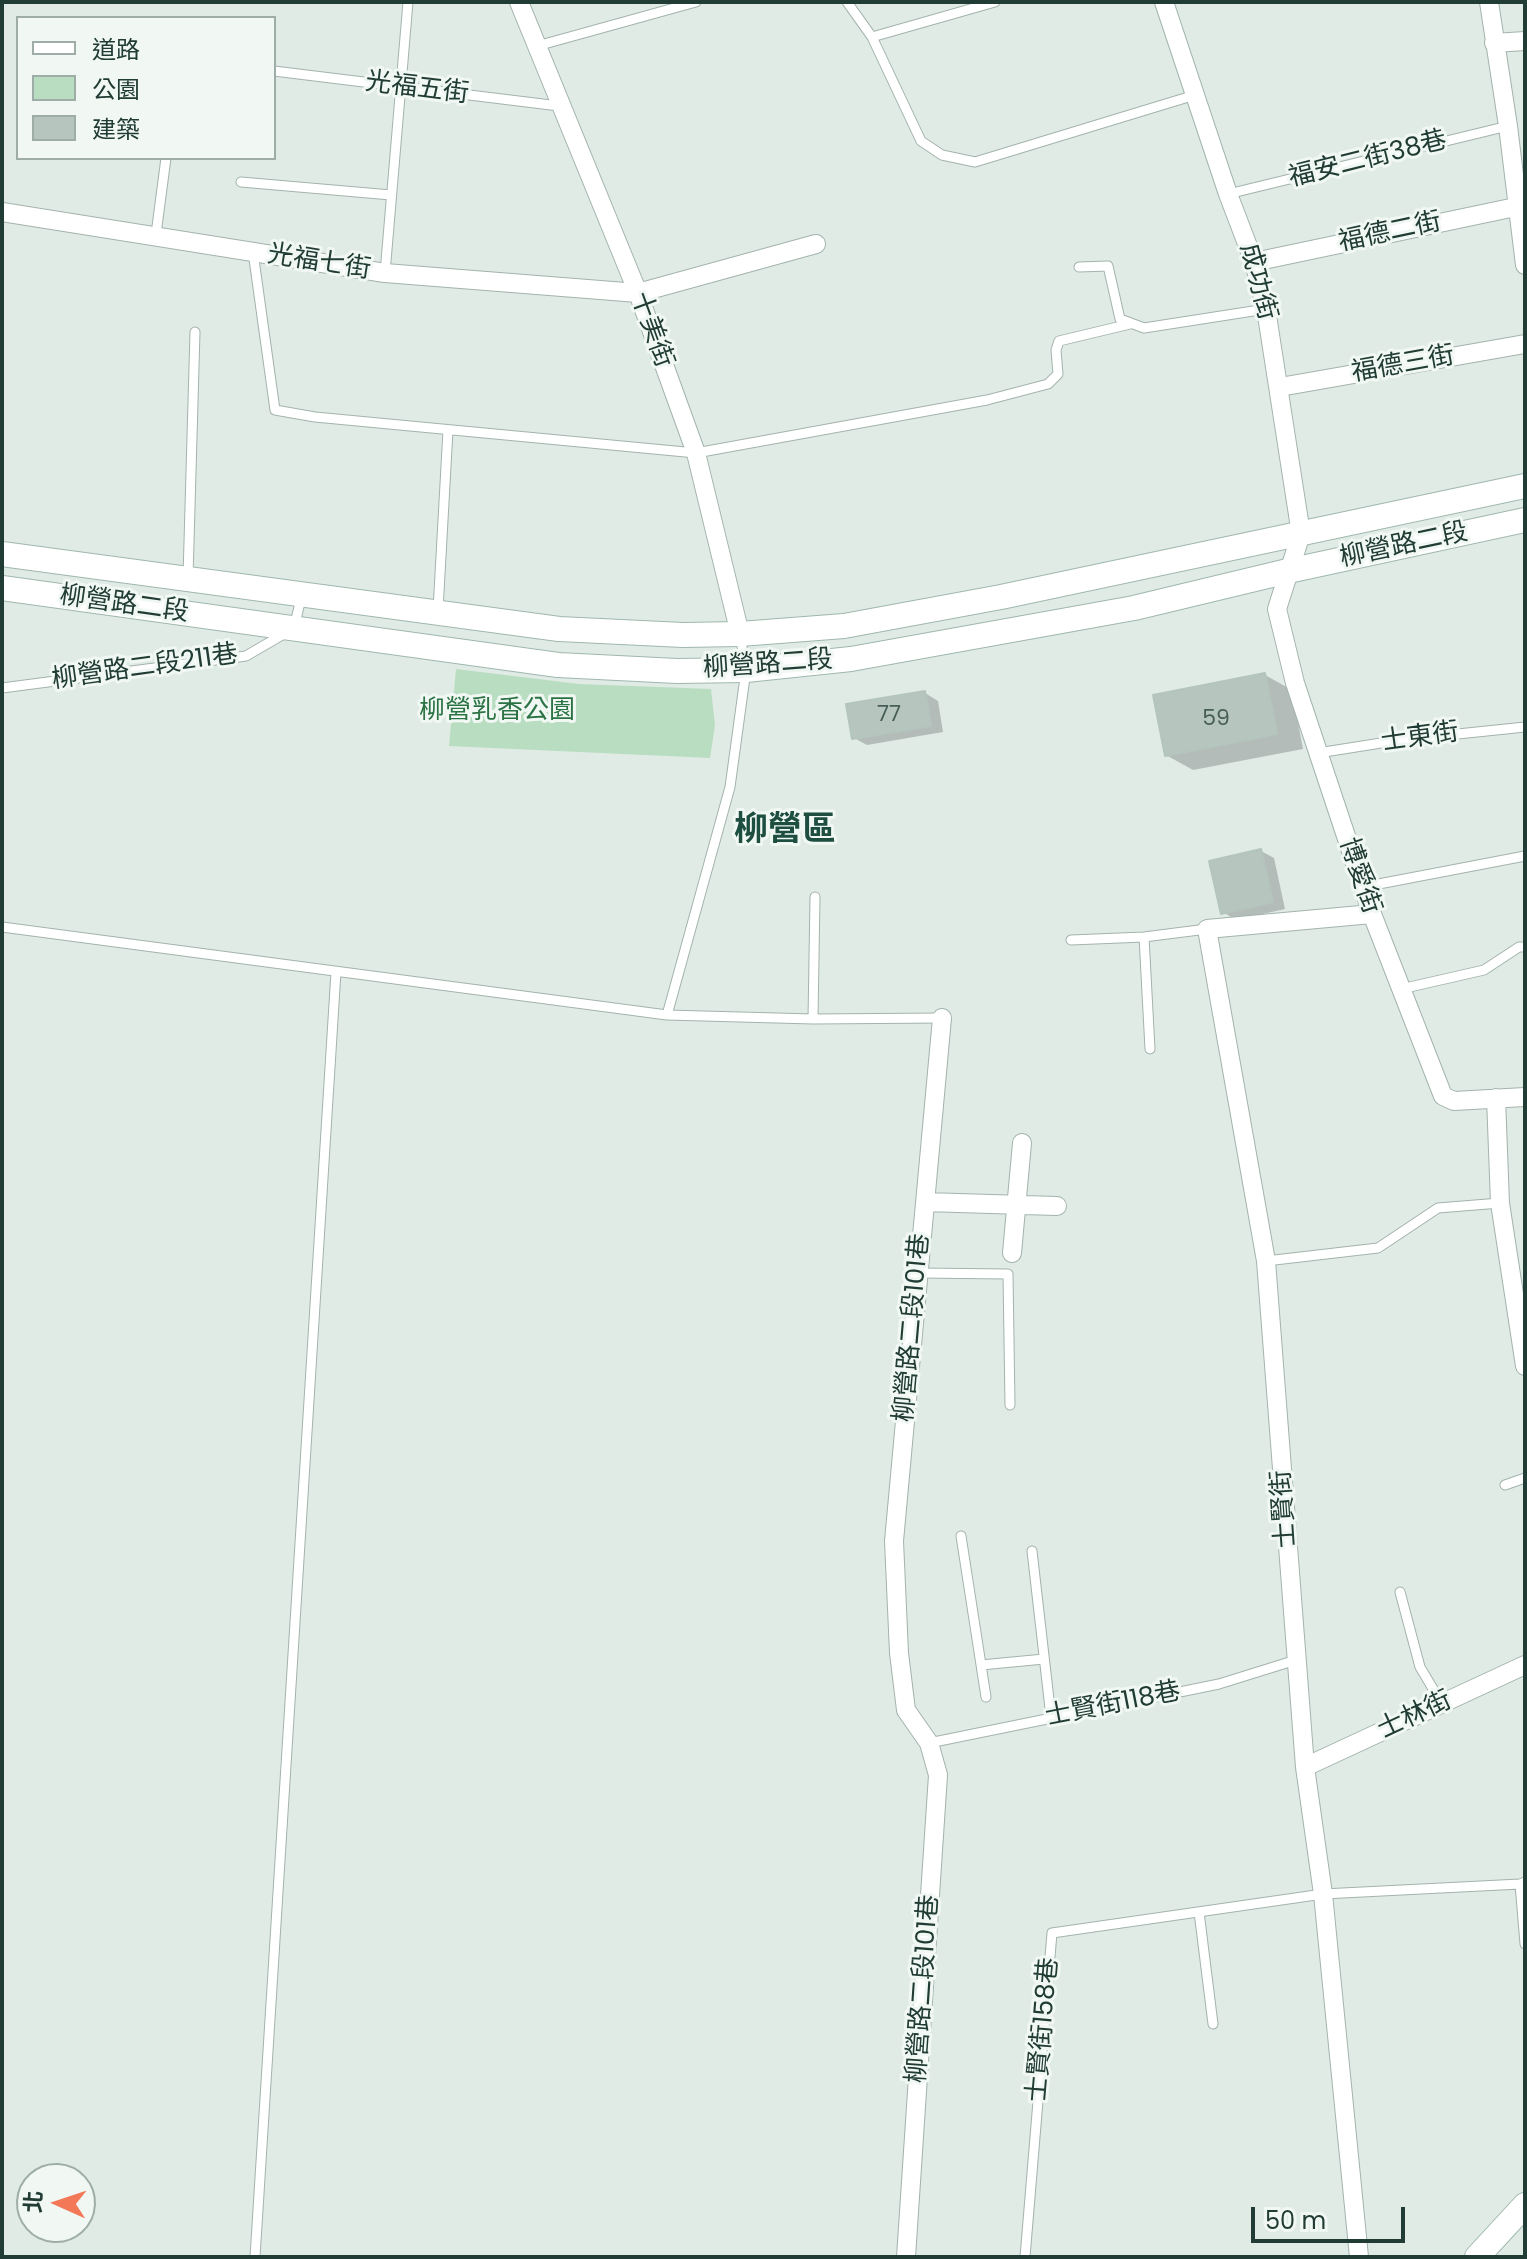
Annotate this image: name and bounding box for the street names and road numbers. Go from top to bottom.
street label: 光福五街 [363,67,471,111]
street label: 福安二街38巷 [1286,125,1450,195]
street label: 福德二街 [1336,207,1444,259]
street label: 光福七街 [265,239,373,287]
street label: 成功街 [1232,240,1282,324]
street label: 十美街 [623,288,679,372]
street label: 福德三街 [1349,341,1457,389]
street label: 柳營路二段 [1337,517,1471,575]
street label: 柳營路二段 [57,581,191,629]
street label: 柳營路二段211巷 [50,639,240,697]
street label: 柳營路二段 [702,645,834,685]
street label: 士東街 [1379,717,1461,759]
street label: 博愛街 [1332,834,1386,918]
street label: 柳營路二段101巷 [889,1233,937,1423]
street label: 士賢街 [1267,1469,1303,1549]
street label: 士賢街118巷 [1043,1677,1183,1733]
street label: 士林街 [1373,1685,1457,1747]
street label: 柳營路二段101巷 [902,1894,946,2084]
street label: 士賢街158巷 [1022,1956,1066,2104]

